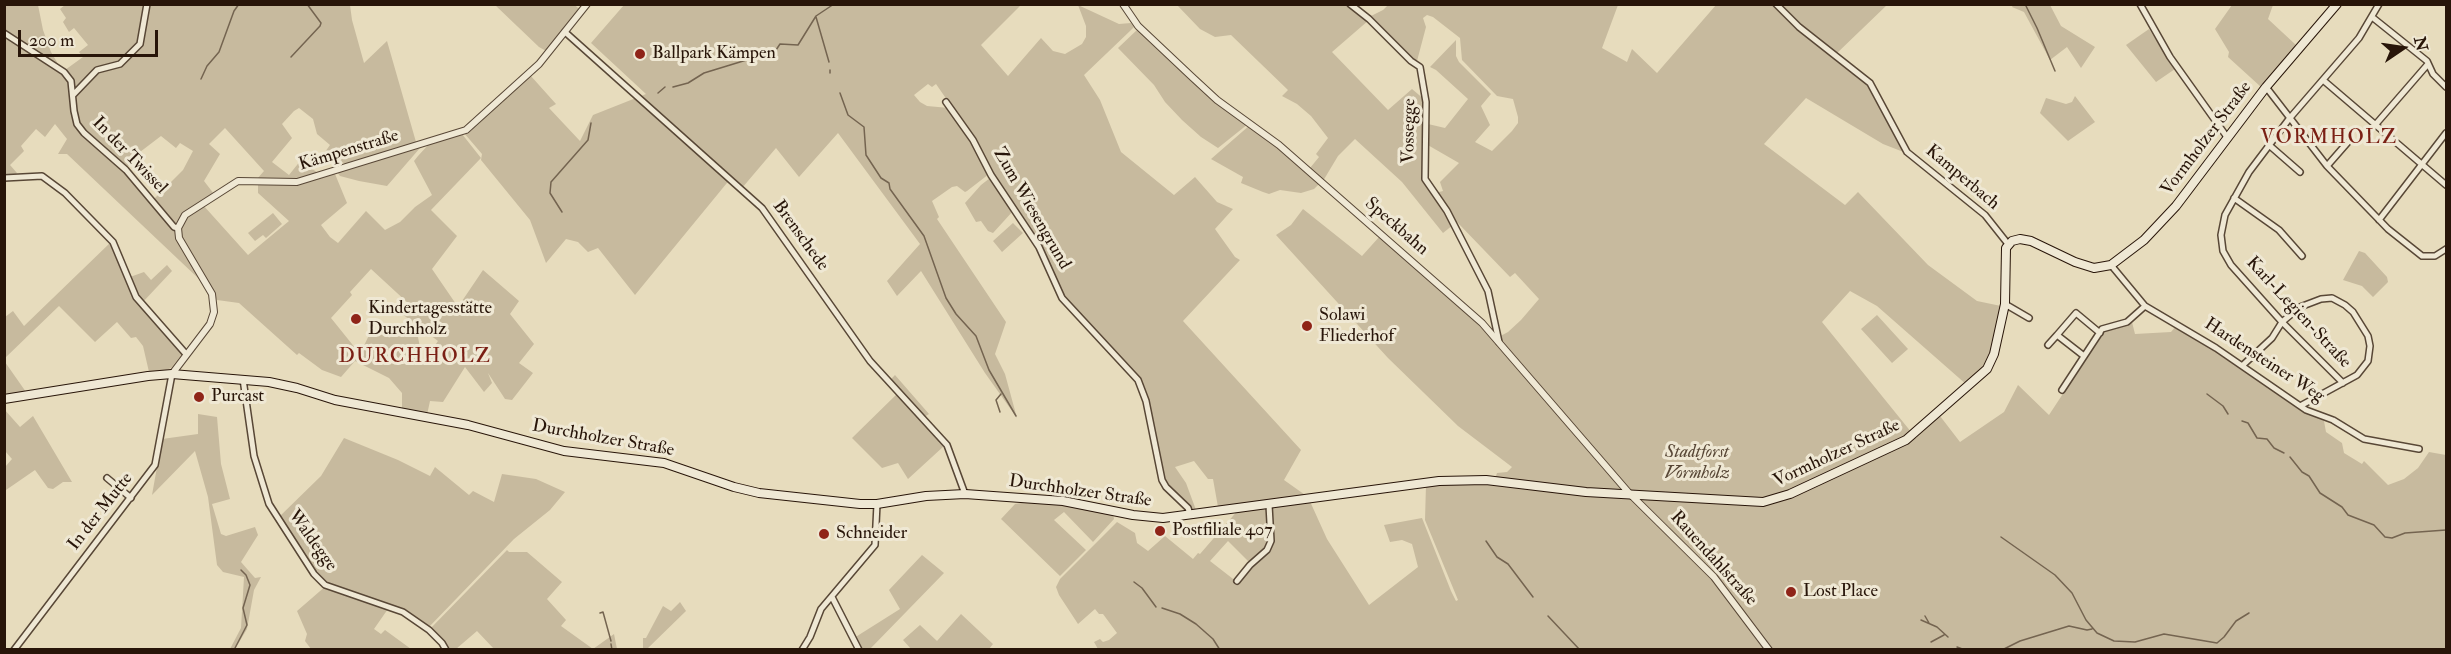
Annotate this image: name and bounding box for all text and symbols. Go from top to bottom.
scale bar [21,18,160,56]
north arrow [2373,18,2433,78]
text: 200 m [29,29,74,52]
text: N [2409,35,2432,53]
place label: Ballpark Kämpen [652,43,776,65]
marker: Ballpark Kämpen [633,47,647,61]
street label: Vormholzer Straße [2157,78,2257,200]
street label: Vossegge [1399,98,1421,164]
street label: In der Twissel [87,113,171,199]
street label: Kämpenstraße [297,126,401,176]
district label: VORMHOLZ [2260,127,2398,151]
street label: Kamperbach [1921,141,2003,215]
street label: Zum Wiesengrund [987,144,1075,274]
street label: Speckbahn [1360,193,1432,261]
street label: Brenschede [767,197,833,275]
street label: Karl-Legien-Straße [2241,253,2355,373]
place label: Kindertagesstätte Durchholz [368,298,492,340]
place label: Solawi Fliederhof [1319,305,1394,348]
marker: Kindertagesstätte Durchholz [349,312,363,326]
street label: Hardensteiner Weg [2200,314,2328,408]
marker: Solawi Fliederhof [1300,319,1314,333]
district label: DURCHHOLZ [338,346,492,370]
place label: Purcast [211,386,264,408]
marker: Purcast [192,390,206,404]
street label: Vormholzer Straße [1770,415,1904,493]
street label: Durchholzer Straße [530,416,676,462]
park label: Stadtforst Vormholz [1664,442,1730,484]
street label: In der Mutte [64,469,138,555]
street label: Durchholzer Straße [1007,471,1153,513]
street label: Waldegge [283,506,341,576]
street label: Rauendahlstraße [1665,507,1761,611]
place label: Postfiliale 407 [1172,520,1272,542]
place label: Schneider [836,523,907,545]
marker: Postfiliale 407 [1153,524,1167,538]
marker: Schneider [817,527,831,541]
place label: Lost Place [1803,581,1878,603]
marker: Lost Place [1784,585,1798,599]

